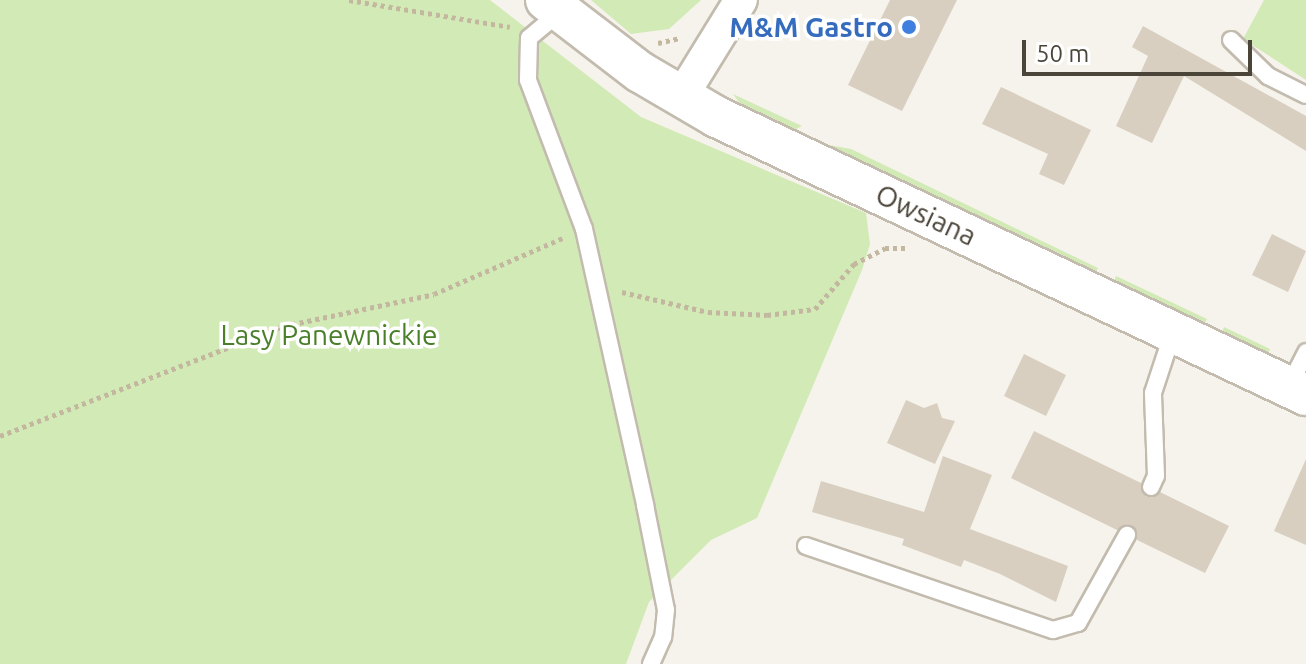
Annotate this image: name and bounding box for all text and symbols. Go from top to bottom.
place label: M&M Gastro [729,10,893,44]
marker: M&M Gastro [900,18,918,36]
scale bar [1026,24,1256,74]
text: 50 m [1036,40,1089,67]
street label: Owsiana [870,177,982,253]
park label: Lasy Panewnickie [221,318,437,352]

